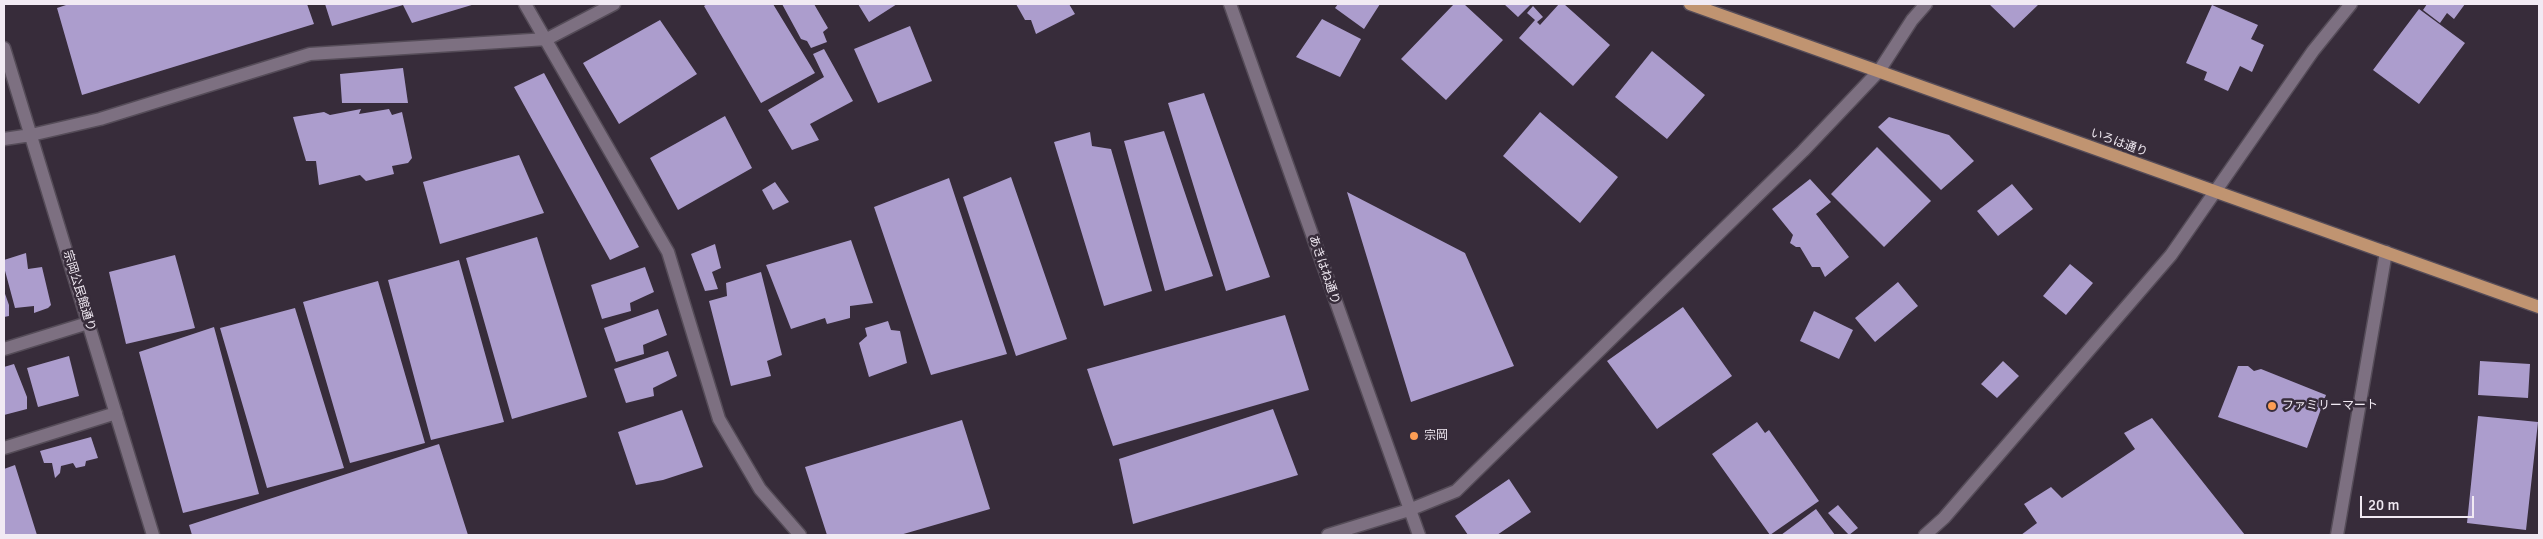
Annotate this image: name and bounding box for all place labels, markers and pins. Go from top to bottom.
place label: ファミリーマート [2282,399,2378,413]
marker: ファミリーマート [2266,400,2278,412]
place label: 宗岡 [1424,429,1448,443]
marker: 宗岡 [1408,430,1420,442]

